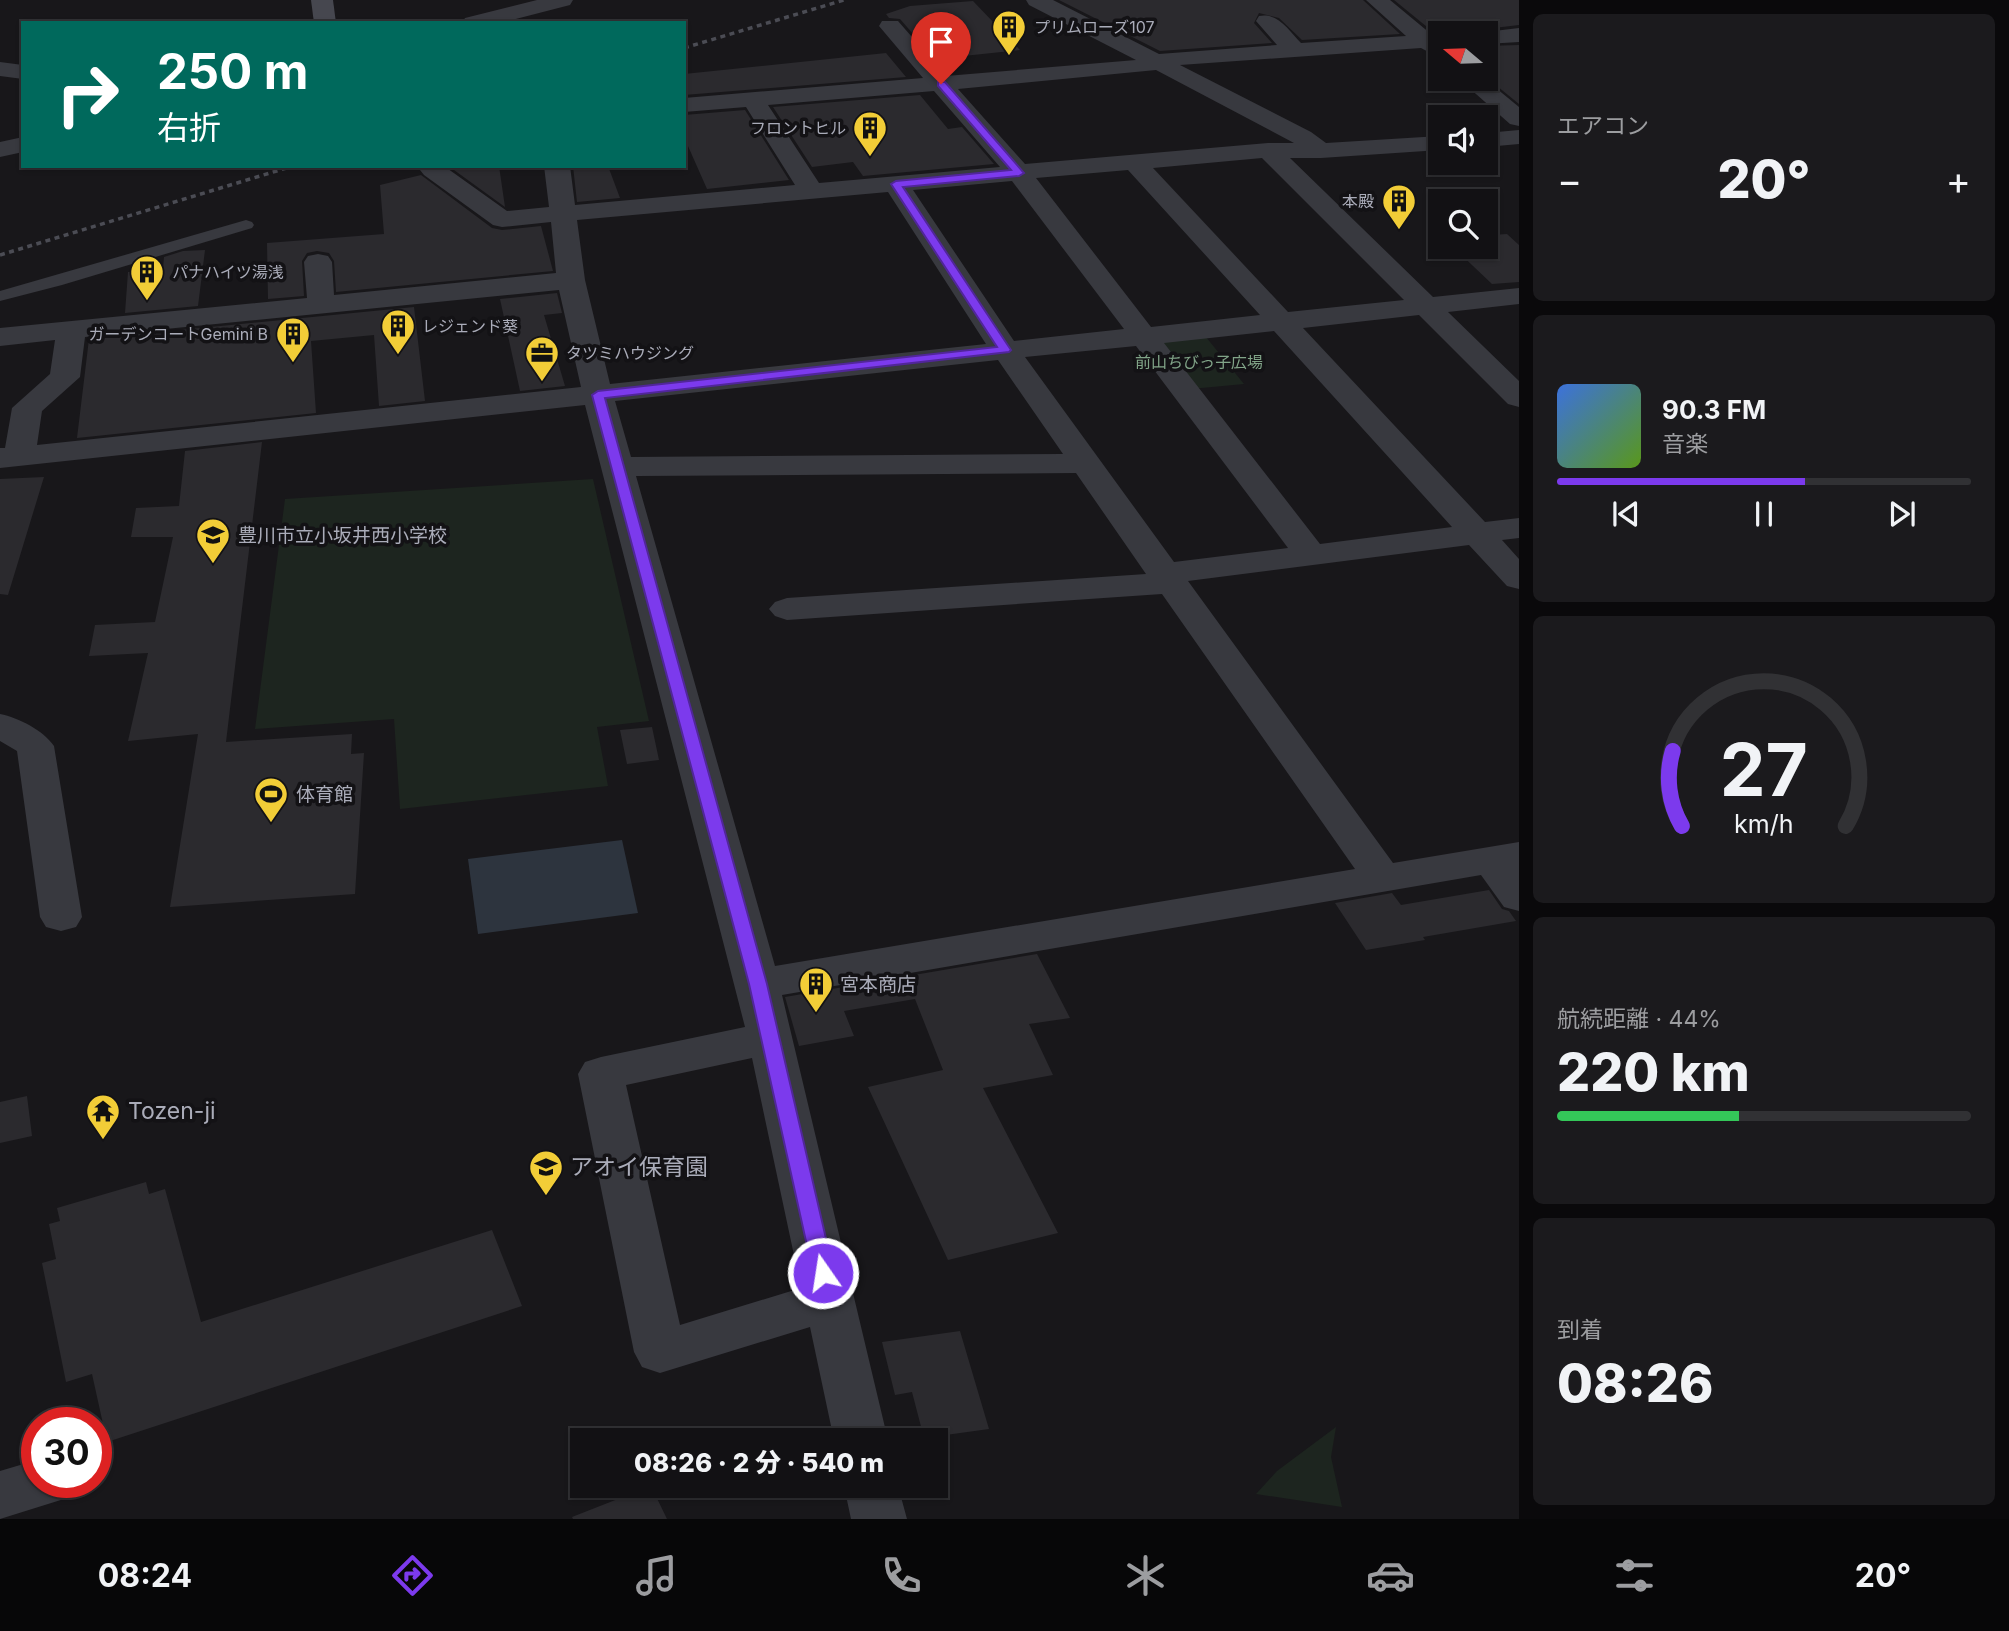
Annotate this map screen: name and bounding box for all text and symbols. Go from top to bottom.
building icon: プリムローズ107 [990,8,1028,57]
pin [911,12.0,971,84]
place label: プリムローズ107 [1034,17,1155,37]
north arrow [1428,21,1498,91]
map controls [1428,21,1498,259]
icon: arrive [922,23,960,61]
text: 250 m [157,42,309,101]
icon: right [42,49,133,140]
button: sound [1428,105,1498,175]
text: 右折 [157,108,221,147]
building icon: フロントヒル [851,109,889,158]
text: エアコン [1557,112,1649,140]
place label: フロントヒル [750,118,846,138]
text: 20° [1717,148,1811,211]
text: − [1557,157,1582,203]
text: + [1946,157,1971,203]
building icon: 本殿 [1380,182,1418,231]
button: search [1428,189,1498,259]
place label: 本殿 [1342,191,1374,211]
building icon: パナハイツ湯浅 [128,253,166,302]
place label: パナハイツ湯浅 [172,262,284,282]
building icon: レジェンド葵 [379,307,417,356]
building icon: ガーデンコートGemini B [274,315,312,364]
place label: レジェンド葵 [422,316,518,336]
place label: ガーデンコートGemini B [89,324,268,344]
office icon: タツミハウジング [523,334,561,383]
place label: タツミハウジング [566,343,694,363]
park label: 前山ちびっ子広場 [1135,352,1263,372]
text: 90.3 FM [1662,394,1766,425]
text: 音楽 [1662,430,1708,458]
icon: previous [1607,495,1645,533]
icon: pause [1745,495,1783,533]
icon: next [1883,495,1921,533]
school or university icon: 豊川市立小坂井西小学校 [194,516,232,565]
place label: 豊川市立小坂井西小学校 [238,524,447,547]
text: 27 [1720,725,1808,814]
sports icon: 体育館 [252,775,290,824]
place label: 体育館 [296,783,353,806]
text: km/h [1734,808,1794,838]
building icon: 宮本商店 [797,965,835,1014]
place label: 宮本商店 [840,973,916,996]
text: 航続距離 · 44% [1557,1005,1721,1033]
text: 220 km [1557,1041,1750,1104]
temple icon: Tozen-ji [84,1092,122,1141]
place label: Tozen-ji [128,1097,216,1125]
school or university icon: アオイ保育園 [527,1148,565,1197]
place label: アオイ保育園 [570,1153,708,1181]
position arrow [786,1236,860,1310]
text: 到着 [1557,1316,1603,1344]
text: 08:26 [1557,1352,1713,1415]
speed limit sign: 30 [21,1407,112,1498]
text: 08:26 · 2 分 · 540 m [634,1447,884,1478]
icon: directions [388,1551,437,1600]
icon: music [632,1551,681,1600]
icon: phone [877,1551,926,1600]
icon: climate [1121,1551,1170,1600]
icon: car [1366,1551,1415,1600]
icon: filters [1610,1551,1659,1600]
text: 08:24 [98,1556,192,1595]
text: 20° [1855,1556,1911,1595]

